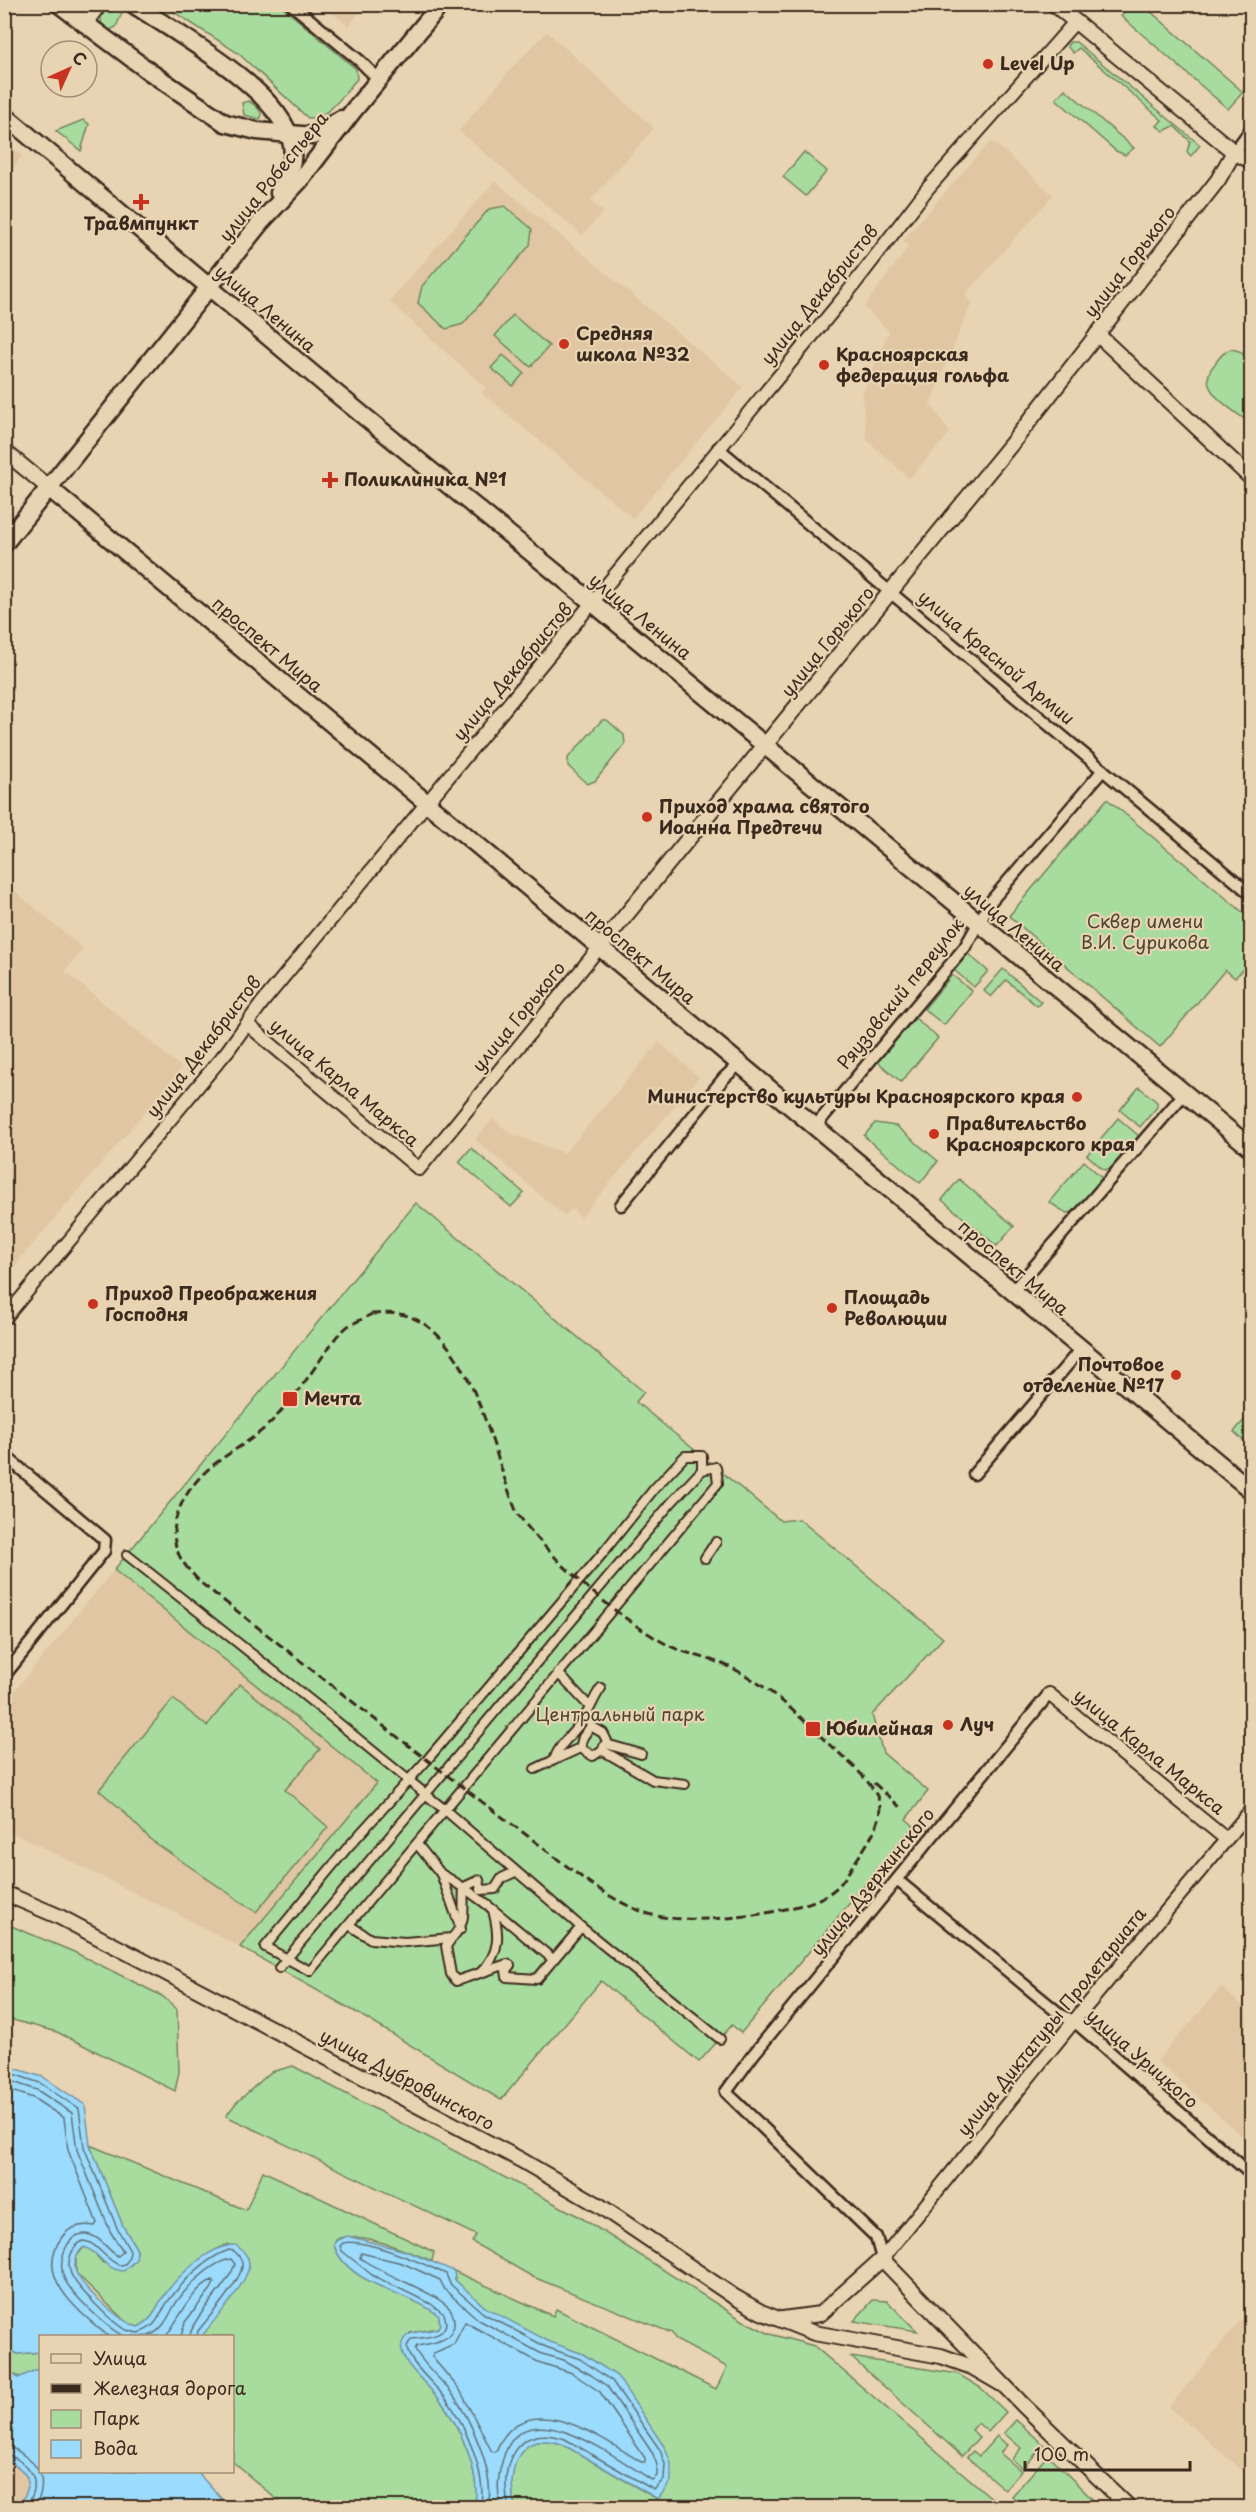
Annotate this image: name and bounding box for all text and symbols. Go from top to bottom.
north arrow [39,39,99,99]
text: С [68,45,93,70]
place label: Level Up [1000,49,1075,76]
marker: Level Up [981,57,995,71]
street label: улица Робеспьера [212,105,334,247]
marker: Травмпункт [132,193,150,211]
street label: улица Горького [1076,199,1181,323]
place label: Травмпункт [84,209,199,236]
street label: улица Декабристов [754,218,884,370]
street label: улица Ленина [209,257,323,359]
place label: Средняя школа №32 [576,319,690,367]
marker: Средняя школа №32 [557,337,571,351]
place label: Красноярская федерация гольфа [836,340,1009,388]
marker: Красноярская федерация гольфа [817,358,831,372]
place label: Поликлиника №1 [344,465,507,492]
marker: Поликлиника №1 [321,471,339,489]
street label: улица Ленина [584,566,698,666]
street label: улица Горького [774,580,880,702]
street label: улица Красной Армии [913,583,1081,731]
street label: проспект Мира [207,590,330,699]
street label: улица Декабристов [446,596,578,746]
place label: Приход храма святого Иоанна Предтечи [659,792,870,840]
marker: Приход храма святого Иоанна Предтечи [640,810,654,824]
street label: улица Ленина [958,876,1072,978]
street label: проспект Мира [580,902,703,1011]
park label: Сквер имени В.И. Сурикова [1081,907,1210,955]
street label: Ряузовский переулок [830,911,970,1075]
street label: улица Горького [465,955,571,1077]
street label: улица Декабристов [139,969,267,1123]
street label: улица Карла Маркса [264,1011,426,1153]
place label: Министерство культуры Красноярского края [647,1082,1065,1109]
marker: Министерство культуры Красноярского края [1070,1090,1084,1104]
place label: Правительство Красноярского края [946,1109,1135,1157]
marker: Правительство Красноярского края [927,1127,941,1141]
street label: проспект Мира [953,1213,1076,1322]
place label: Приход Преображения Господня [105,1279,317,1327]
place label: Площадь Революции [844,1283,948,1331]
marker: Приход Преображения Господня [86,1297,100,1311]
marker: Площадь Революции [825,1301,839,1315]
place label: Почтовое отделение №17 [1023,1350,1165,1398]
marker: Почтовое отделение №17 [1169,1368,1183,1382]
place label: Мечта [304,1384,362,1411]
marker: Мечта [281,1390,299,1408]
street label: улица Карла Маркса [1069,1681,1232,1821]
park label: Центральный парк [536,1700,705,1727]
place label: Луч [960,1710,994,1737]
place label: Юбилейная [826,1714,934,1741]
marker: Луч [941,1718,955,1732]
marker: Юбилейная [804,1720,822,1738]
street label: улица Дзержинского [803,1801,940,1961]
street label: улица Диктатуры Пролетариата [950,1900,1152,2141]
street label: улица Урицкого [1081,2001,1205,2114]
street label: улица Дубровинского [316,2021,500,2136]
legend [39,2335,234,2473]
text: Улица [93,2344,147,2371]
text: Железная дорога [93,2374,247,2401]
text: Парк [93,2404,140,2431]
text: Вода [93,2434,138,2461]
scale bar [1025,2434,1190,2472]
text: 100 m [1034,2440,1089,2467]

